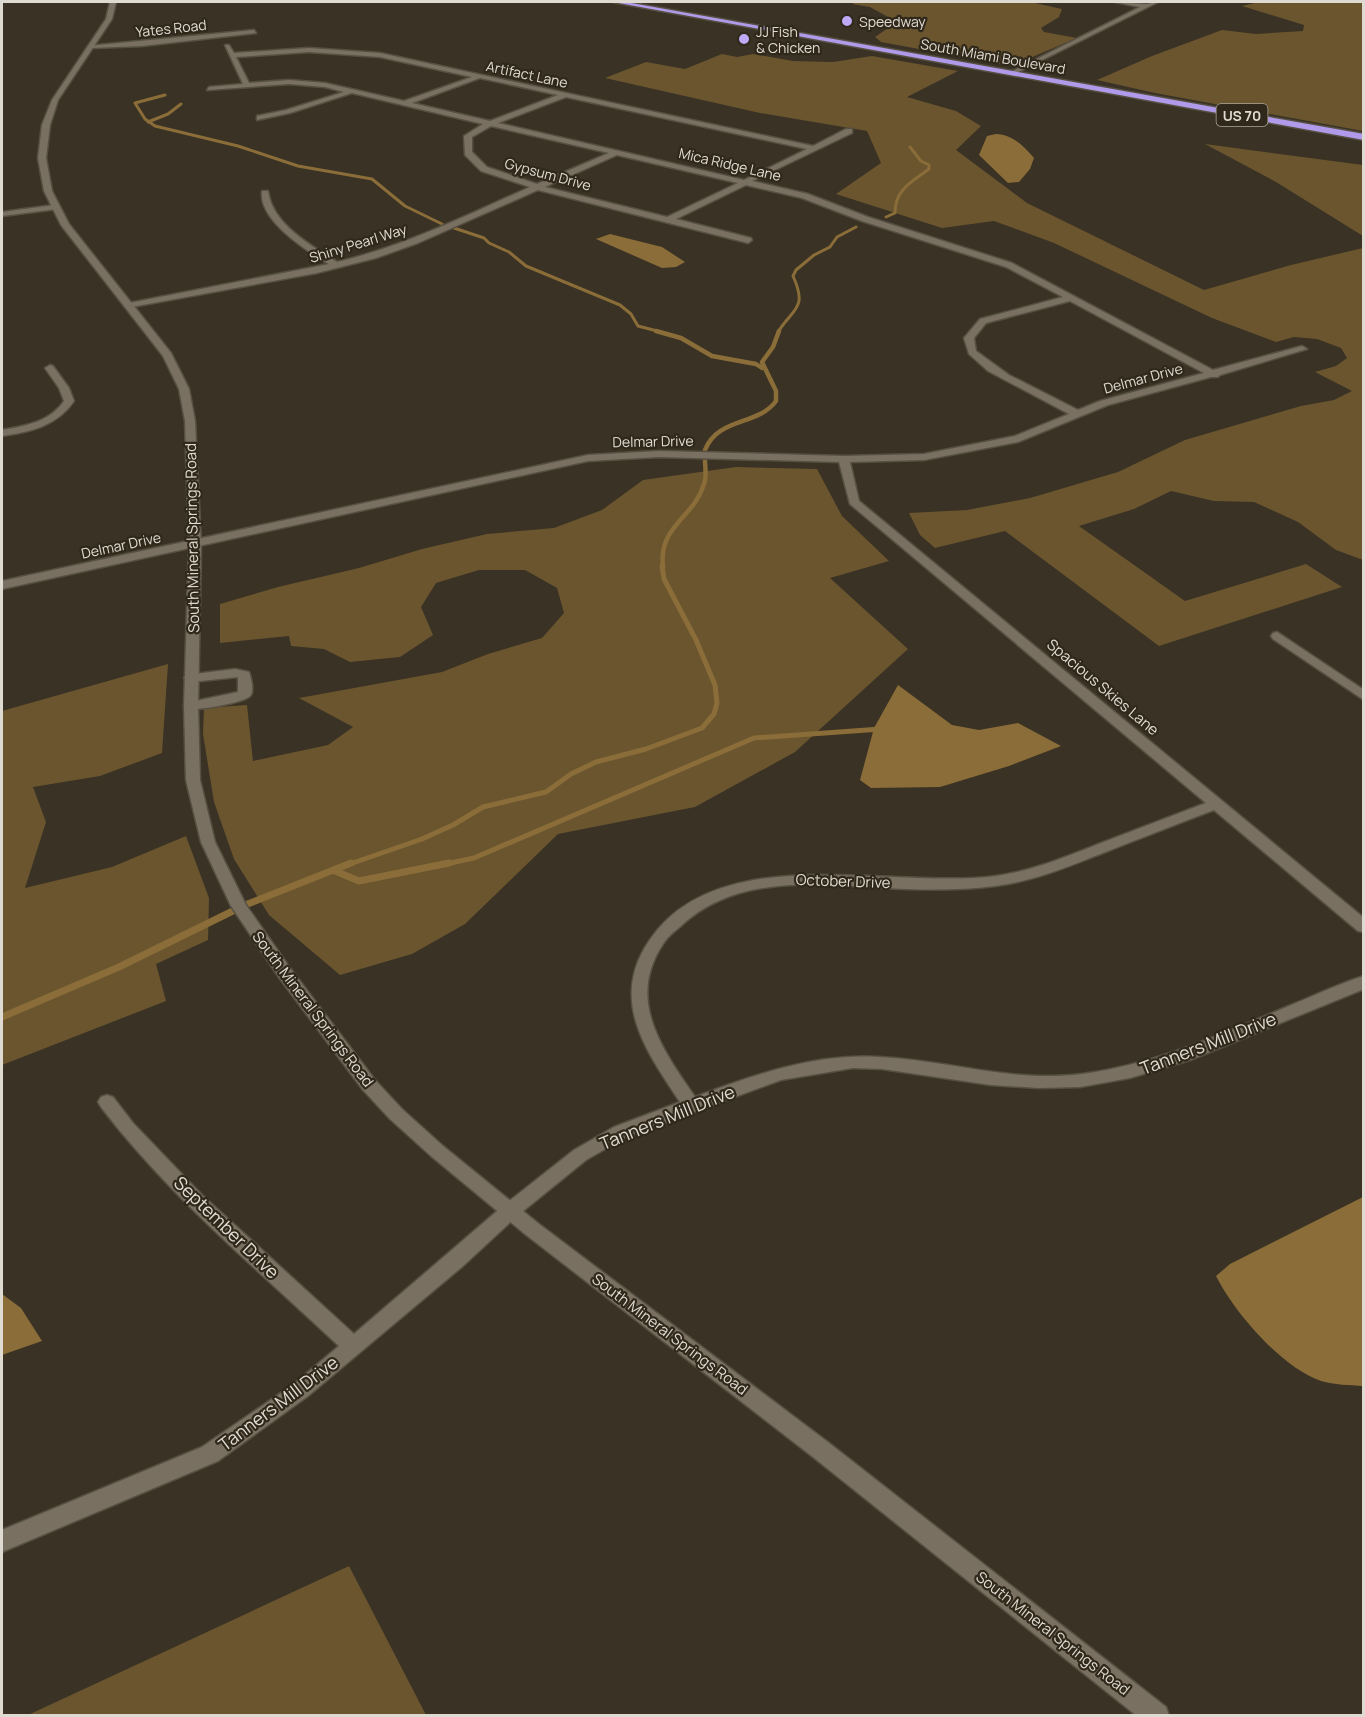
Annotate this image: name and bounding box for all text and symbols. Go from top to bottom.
place label: Speedway [859,12,926,31]
marker: Speedway [840,14,854,28]
street label: Yates Road [135,15,207,41]
place label: JJ Fish & Chicken [756,22,820,57]
marker: JJ Fish & Chicken [737,32,751,46]
street label: South Miami Boulevard [919,34,1067,78]
street label: Artifact Lane [485,56,569,92]
road number: US 70 [1216,104,1268,126]
street label: Mica Ridge Lane [677,143,783,185]
street label: Gypsum Drive [503,153,593,195]
street label: Shiny Pearl Way [307,219,410,267]
street label: Delmar Drive [1101,358,1185,398]
street label: Delmar Drive [612,431,694,451]
street label: South Mineral Springs Road [180,443,204,633]
street label: Delmar Drive [79,527,163,563]
street label: Spacious Skies Lane [1043,634,1164,740]
street label: October Drive [795,869,891,893]
street label: South Mineral Springs Road [247,927,379,1091]
street label: Tanners Mill Drive [1137,1006,1279,1080]
street label: Tanners Mill Drive [596,1079,738,1155]
street label: September Drive [169,1171,285,1283]
street label: South Mineral Springs Road [588,1268,752,1400]
street label: Tanners Mill Drive [213,1350,343,1456]
street label: South Mineral Springs Road [972,1566,1134,1700]

